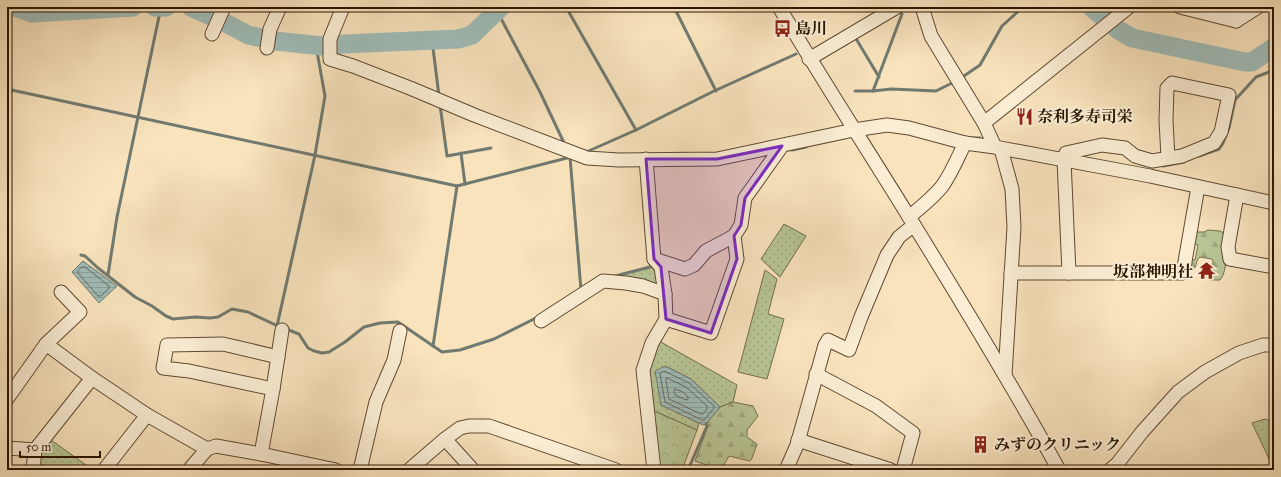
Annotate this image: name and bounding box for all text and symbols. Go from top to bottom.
bus stop icon: 島川 [772,18,792,38]
place label: 島川 [795,19,827,38]
restaurant icon: 奈利多寿司栄 [1014,106,1034,126]
place label: 奈利多寿司栄 [1037,107,1133,126]
temple icon: 坂部神明社 [1196,261,1216,281]
place label: 坂部神明社 [1113,262,1193,281]
scale bar [20,433,100,459]
building icon: みずのクリニック [971,434,991,454]
place label: みずのクリニック [994,435,1121,454]
text: 50 m [26,440,51,454]

